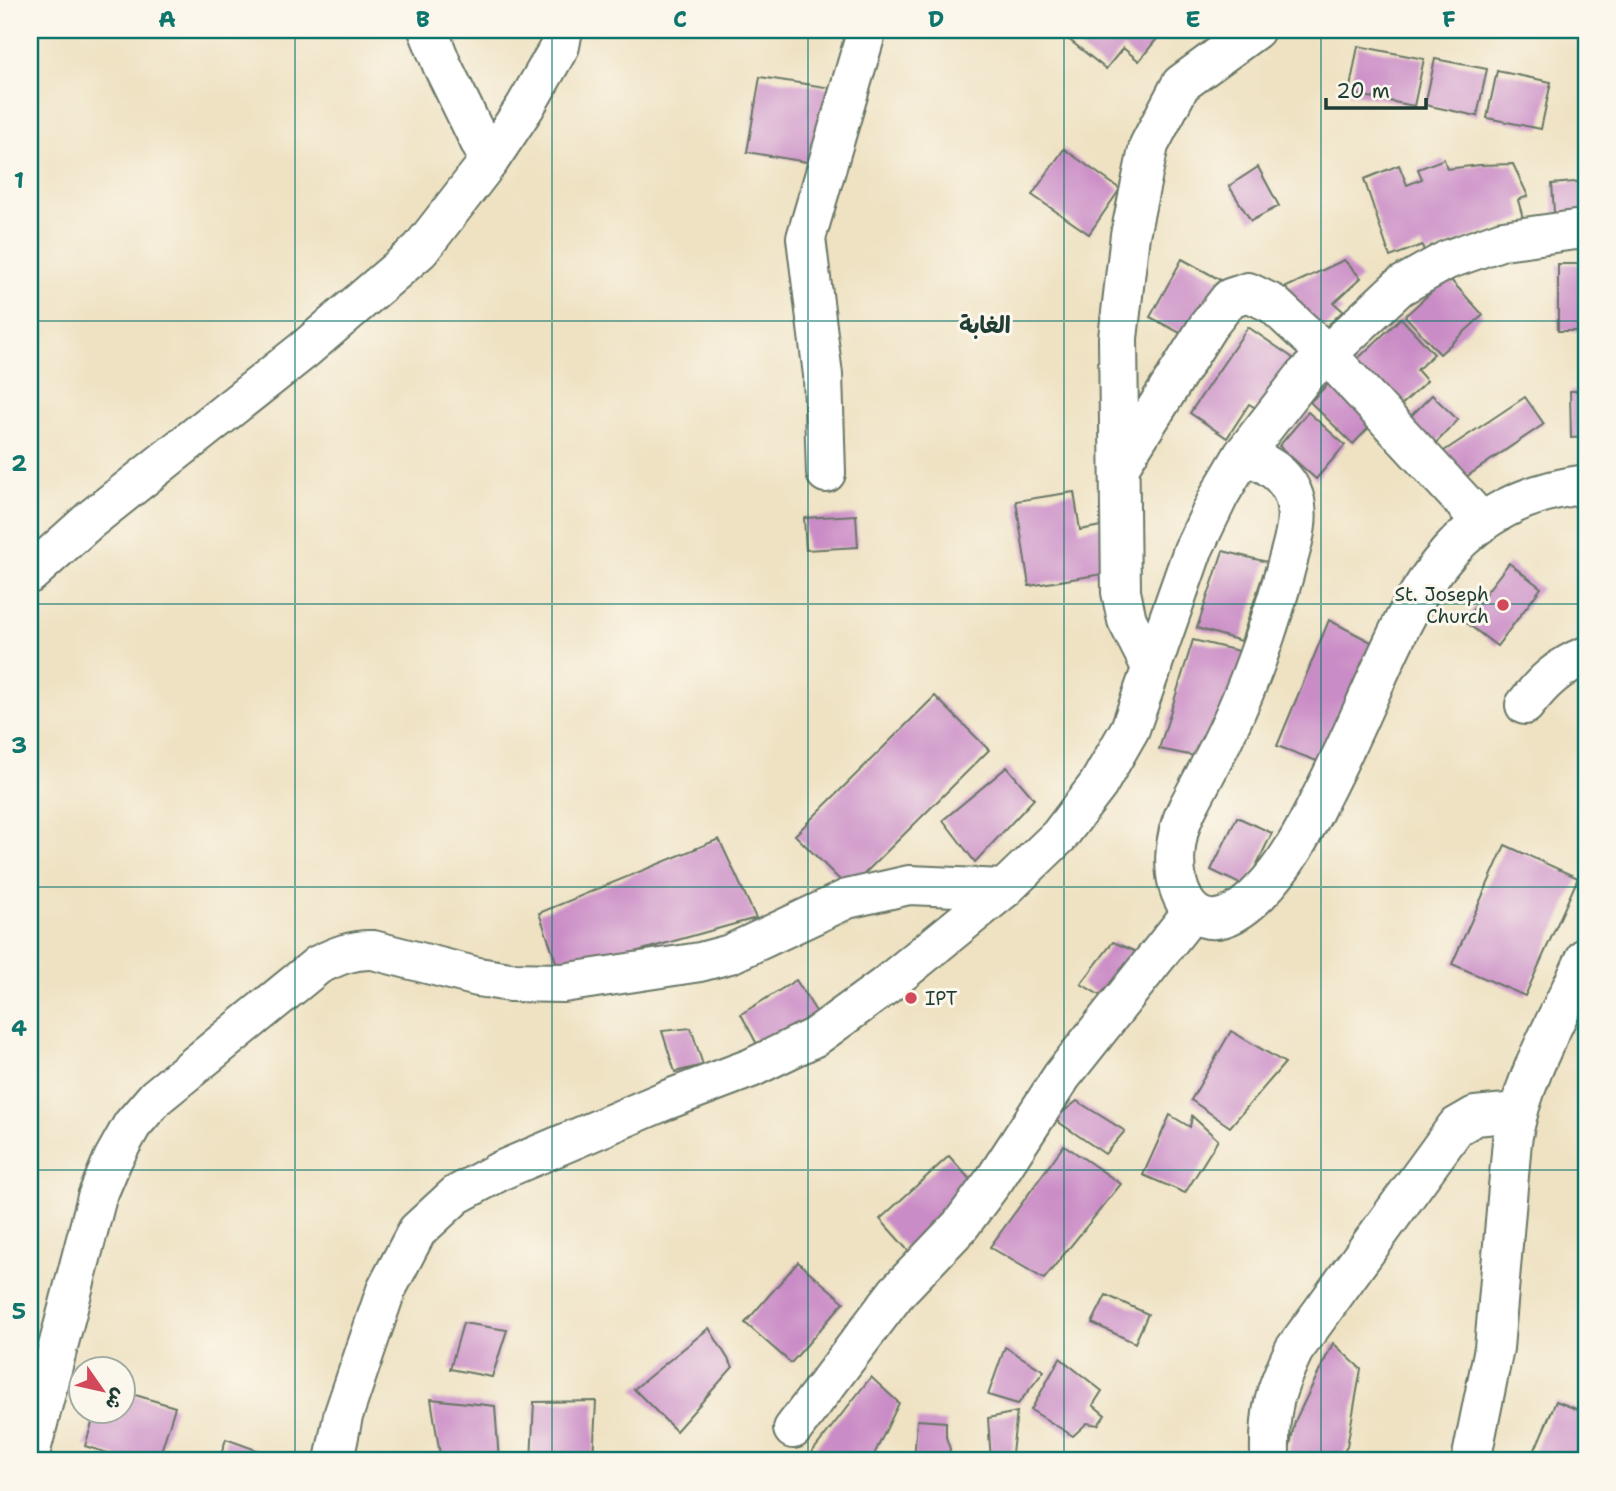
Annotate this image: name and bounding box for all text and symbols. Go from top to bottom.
text: A [158,4,176,34]
text: B [416,4,430,34]
text: C [673,4,687,34]
text: D [928,4,944,34]
text: E [1185,4,1201,34]
text: F [1442,4,1456,34]
scale bar [1326,66,1425,110]
text: 20 m [1336,77,1390,105]
text: 1 [14,165,24,195]
district label: الغابة [959,310,1011,340]
text: 2 [11,448,27,478]
place label: St. Joseph Church [1394,582,1489,629]
marker: St. Joseph Church [1495,597,1511,613]
text: 3 [11,730,27,760]
place label: IPT [925,986,958,1011]
marker: IPT [903,990,919,1006]
text: 4 [11,1013,27,1043]
text: 5 [12,1296,26,1326]
north arrow [66,1354,136,1424]
text: ش [99,1384,132,1415]

